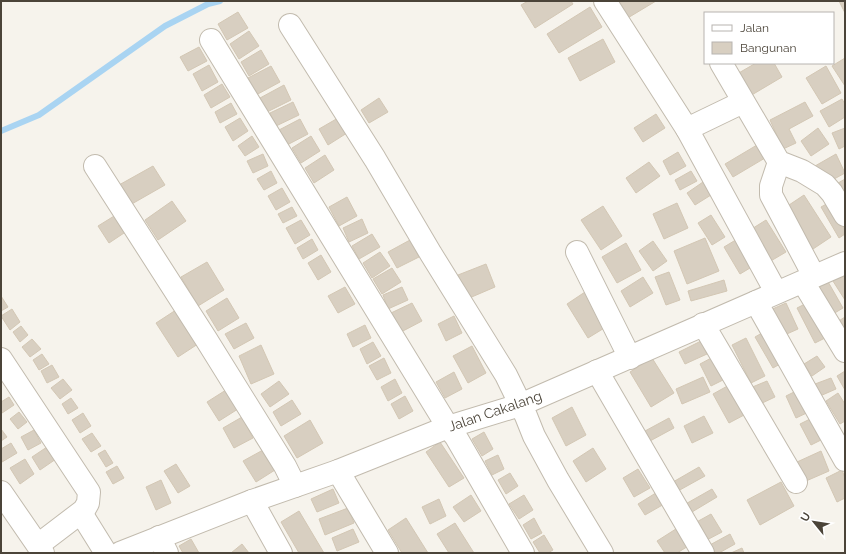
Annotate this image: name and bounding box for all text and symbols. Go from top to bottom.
legend [704,12,834,64]
text: Jalan [740,21,769,35]
text: Bangunan [740,41,797,55]
street label: Jalan Cakalang [446,387,544,435]
north arrow [794,502,834,542]
text: U [798,510,813,524]

